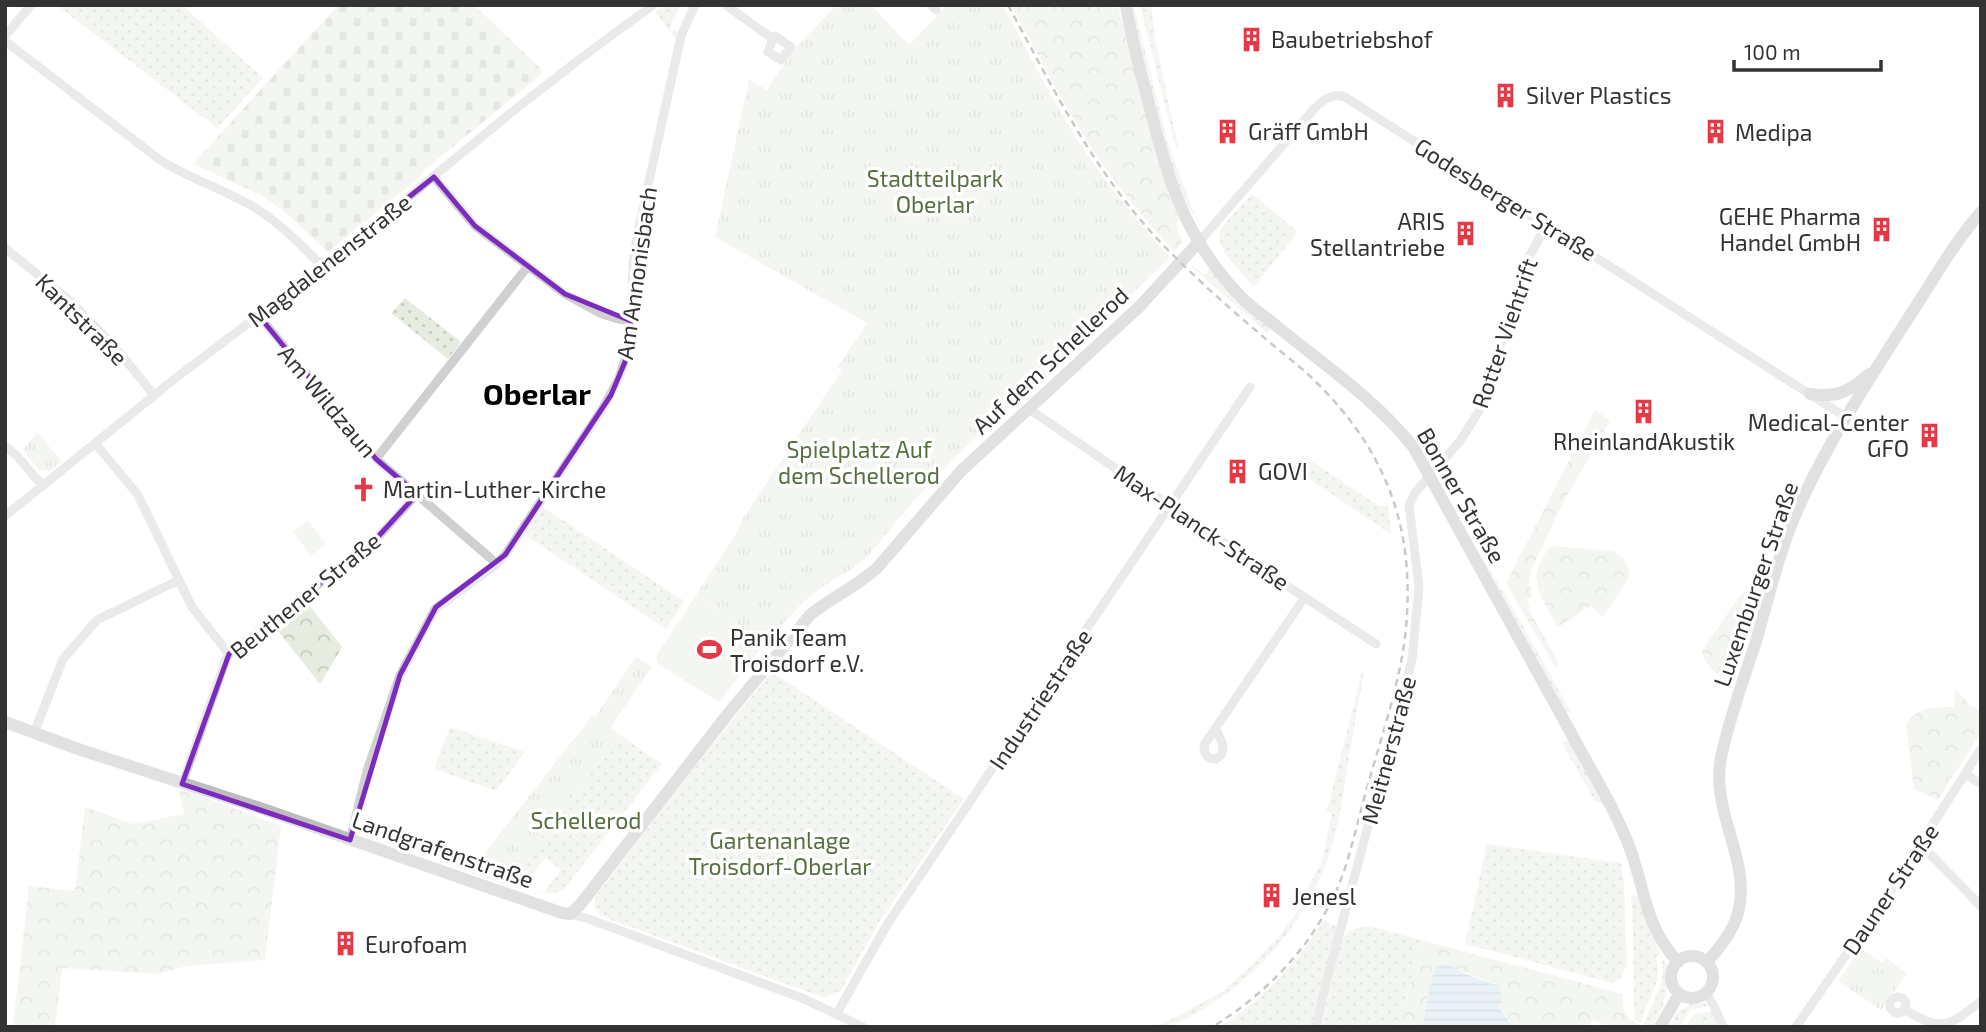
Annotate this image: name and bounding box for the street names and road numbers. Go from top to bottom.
street label: Godesberger Straße [1410,132,1602,266]
street label: Am Annonisbach [610,185,662,361]
street label: Magdalenenstraße [242,187,416,333]
street label: Rotter Viehtrift [1465,254,1543,412]
street label: Kantstraße [30,267,134,371]
street label: Auf dem Schellerod [966,281,1134,439]
street label: Am Wildzaun [273,339,383,463]
street label: Bonner Straße [1412,422,1512,568]
street label: Max-Planck-Straße [1109,458,1295,596]
street label: Luxemburger Straße [1707,478,1803,690]
street label: Beuthener Straße [224,526,386,664]
street label: Industriestraße [983,623,1097,775]
street label: Meitnerstraße [1355,673,1421,827]
street label: Landgrafenstraße [349,805,537,893]
street label: Dauner Straße [1836,818,1944,960]

